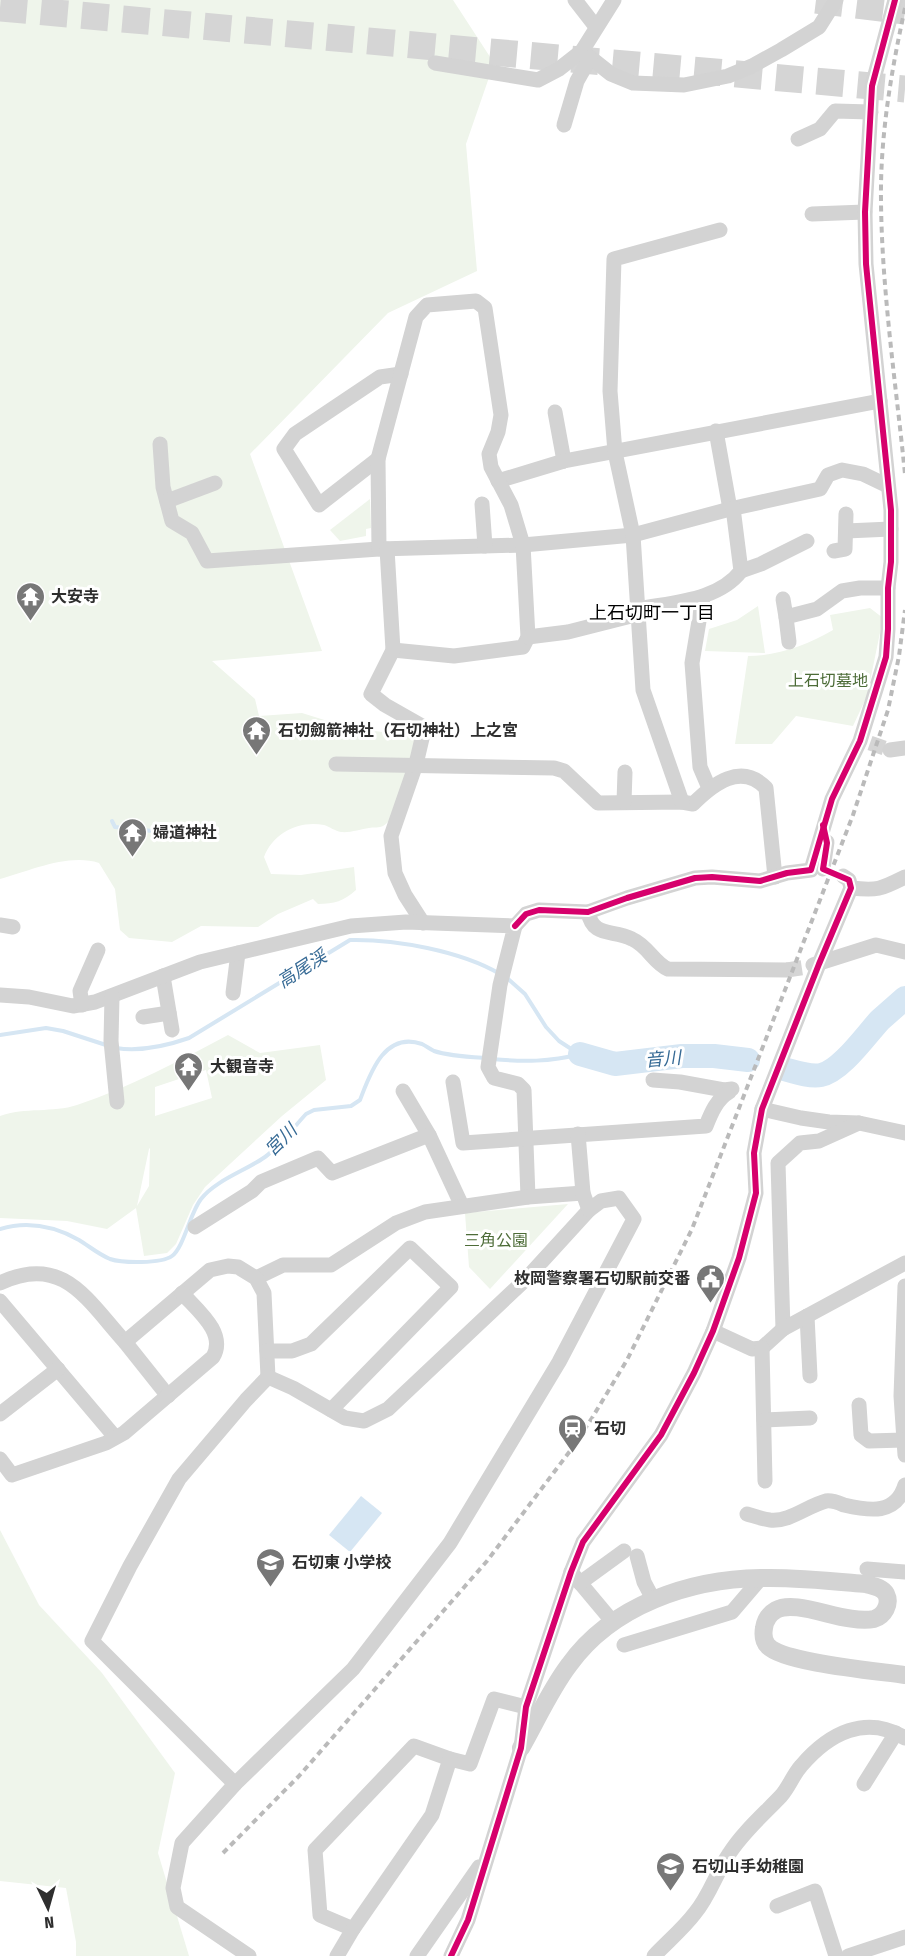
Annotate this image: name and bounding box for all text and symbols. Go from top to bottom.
temple icon: 大安寺 [14,580,46,622]
place label: 大安寺 [51,587,99,606]
district label: 上石切町一丁目 [589,602,715,624]
park label: 上石切墓地 [788,671,868,690]
temple icon: 石切劔箭神社（石切神社）上之宮 [241,714,273,756]
place label: 石切劔箭神社（石切神社）上之宮 [278,721,518,740]
temple icon: 婦道神社 [116,816,148,858]
place label: 婦道神社 [153,823,217,842]
water label: 高尾渓 [273,944,332,993]
water label: 音川 [644,1046,684,1072]
temple icon: 大観音寺 [173,1050,205,1092]
place label: 大観音寺 [210,1057,274,1076]
water label: 宮川 [260,1118,303,1161]
park label: 三角公園 [464,1231,528,1250]
public building icon: 枚岡警察署石切駅前交番 [695,1262,727,1304]
place label: 枚岡警察署石切駅前交番 [514,1269,690,1288]
station icon: 石切 [557,1412,589,1454]
place label: 石切 [594,1419,626,1438]
school or university icon: 石切東 小学校 [255,1546,287,1588]
place label: 石切東 小学校 [292,1553,391,1572]
school or university icon: 石切山手幼稚園 [655,1850,687,1892]
place label: 石切山手幼稚園 [692,1857,804,1876]
north arrow [18,1878,78,1938]
text: N [44,1913,55,1932]

